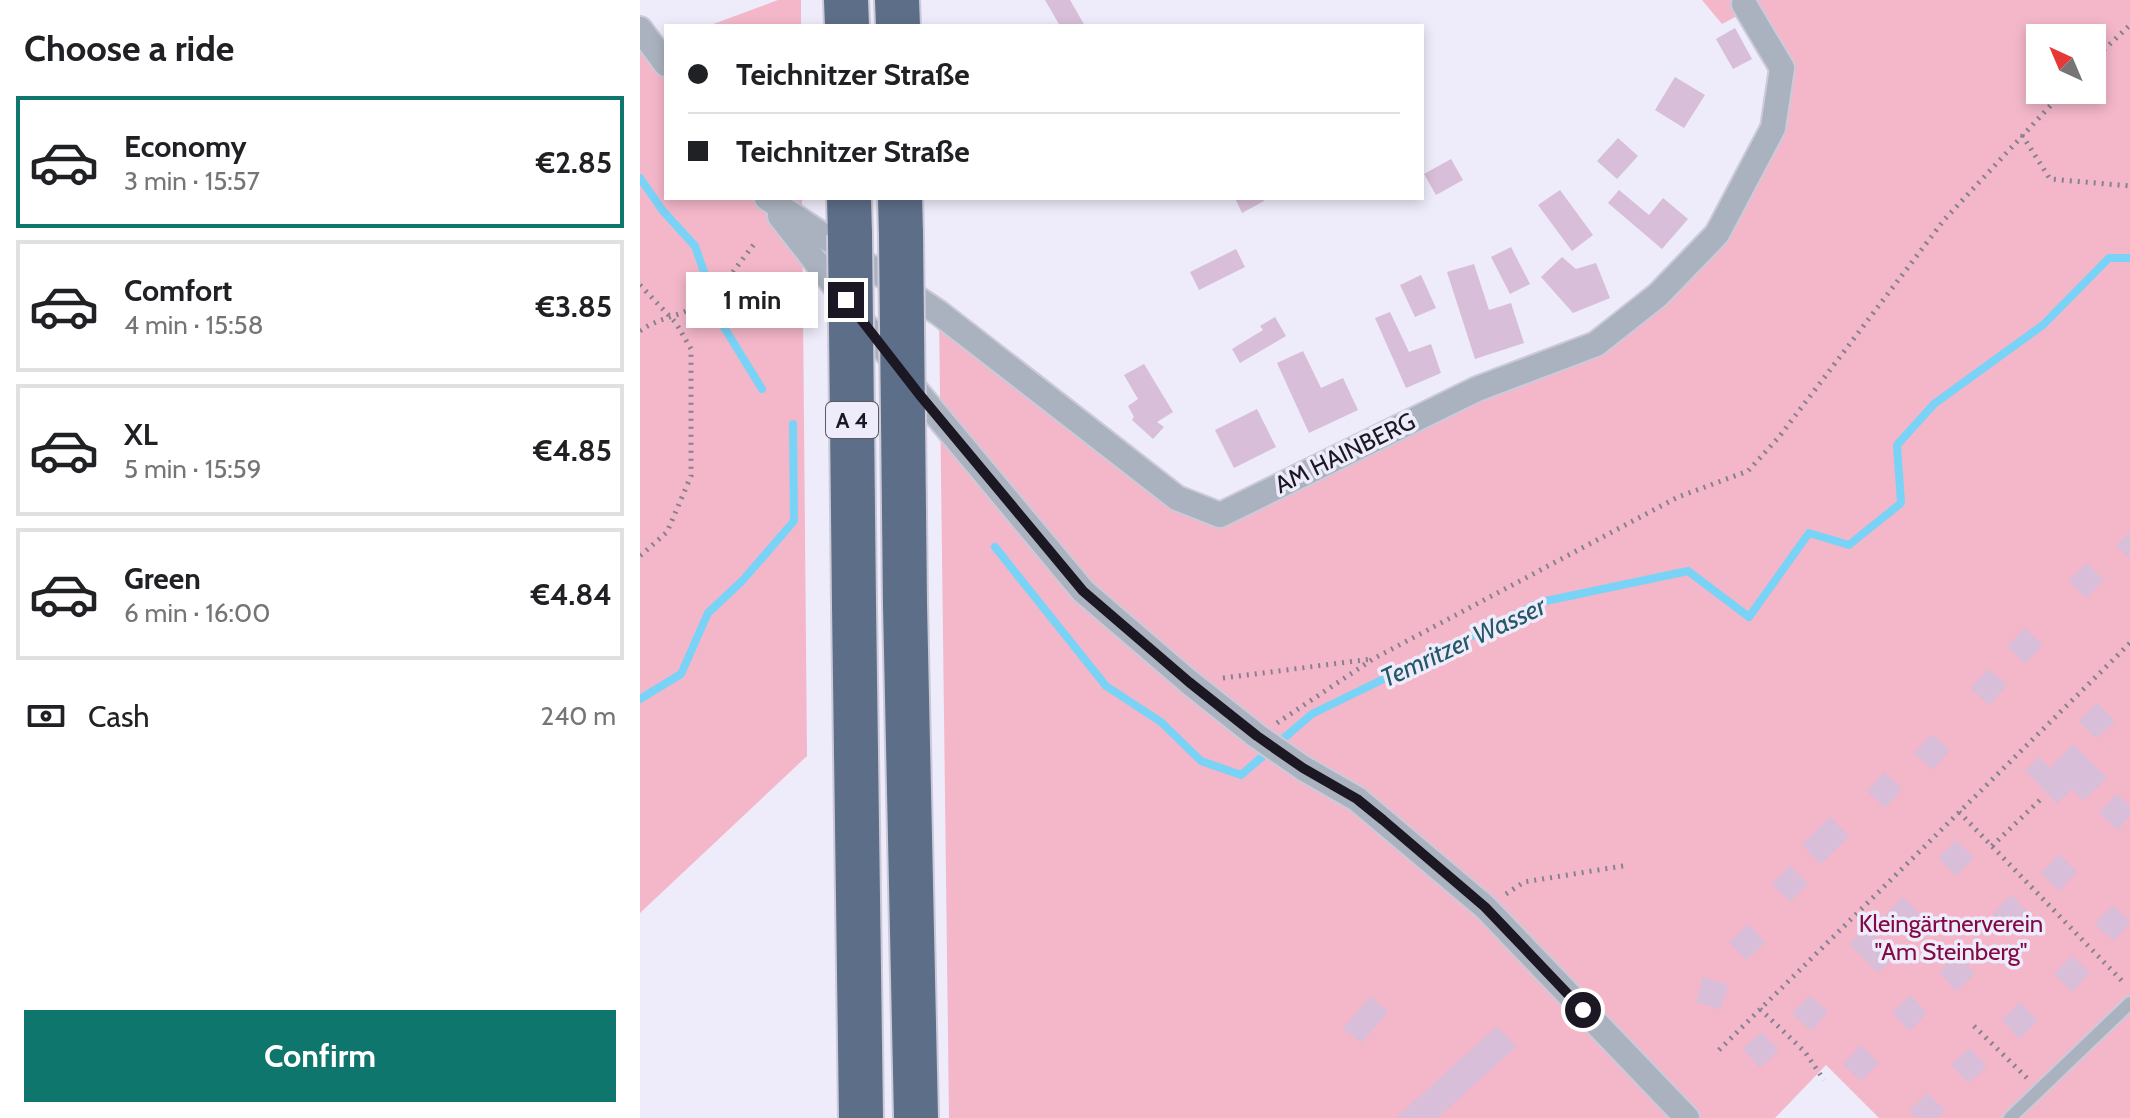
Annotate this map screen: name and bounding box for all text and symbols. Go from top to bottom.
north arrow [2026,24,2106,104]
map controls [2026,24,2106,104]
text: Choose a ride [24,26,234,70]
text: Teichnitzer Straße [736,56,970,93]
icon: car [28,126,100,198]
text: Economy [124,128,247,165]
text: Teichnitzer Straße [736,133,970,170]
text: €2.85 [536,144,612,181]
text: 3 min · 15:57 [124,165,260,197]
icon: car [28,270,100,342]
text: Comfort [124,272,232,309]
callout: 1 min [686,272,818,328]
route end [828,282,864,318]
text: 1 min [723,284,781,316]
text: €3.85 [536,288,612,325]
text: 4 min · 15:58 [124,309,263,341]
road number: A 4 [826,402,878,438]
street label: AM HAINBERG [1270,406,1420,499]
icon: car [28,414,100,486]
text: XL [124,416,158,453]
text: €4.85 [533,432,612,469]
text: 5 min · 15:59 [124,453,261,485]
icon: car [28,558,100,630]
text: Green [124,560,201,597]
text: €4.84 [531,576,612,613]
water label: Temritzer Wasser [1375,589,1551,694]
text: 6 min · 16:00 [124,597,270,629]
icon: cash [24,694,68,738]
text: Cash [88,698,150,735]
text: 240 m [541,700,616,732]
park label: Kleingärtnerverein "Am Steinberg" [1859,909,2043,966]
route start [1565,992,1601,1028]
button: Confirm [24,1010,616,1102]

